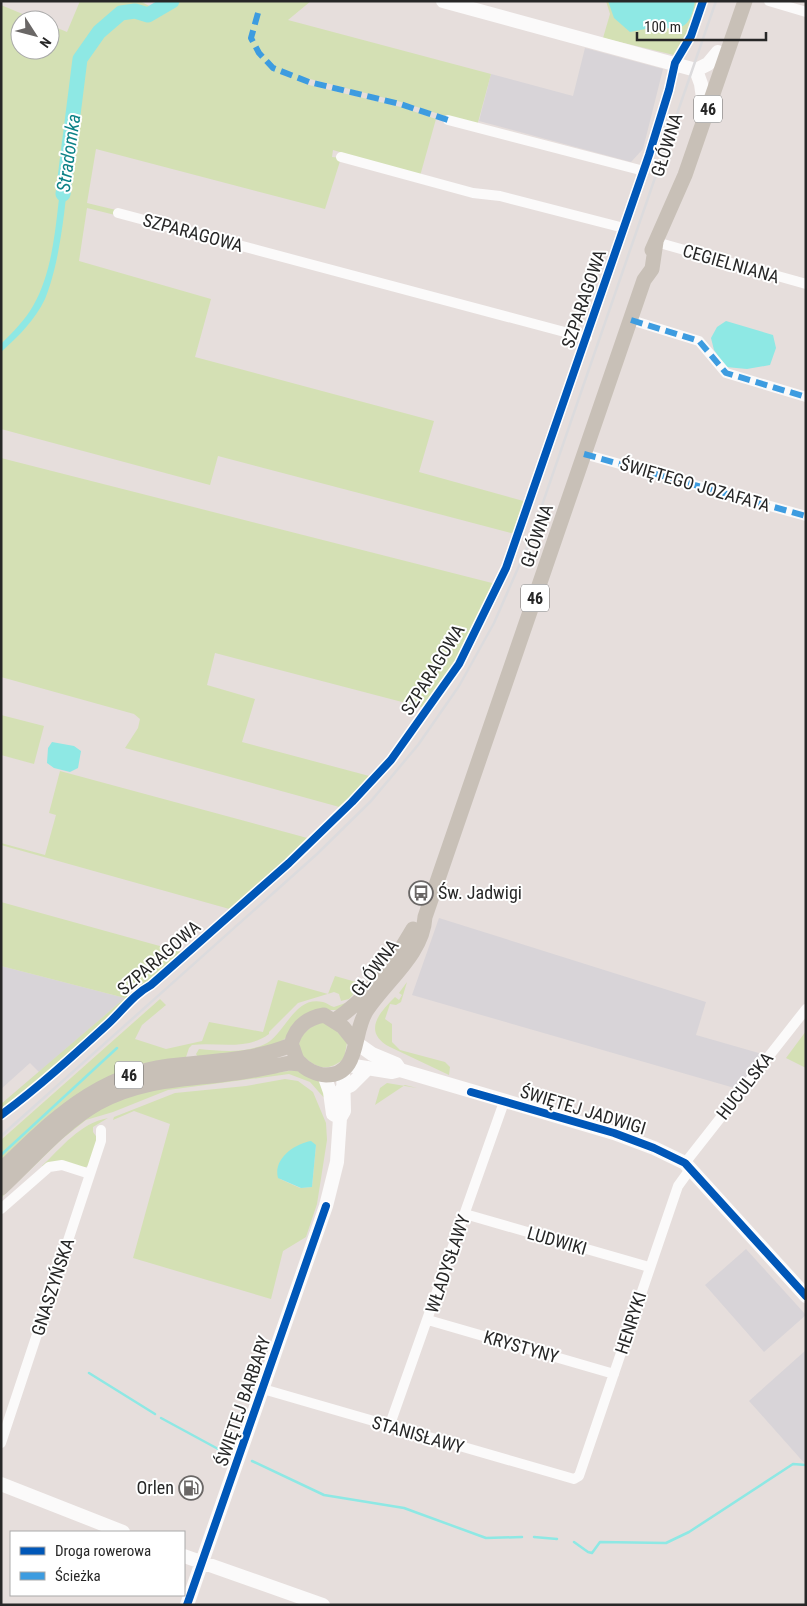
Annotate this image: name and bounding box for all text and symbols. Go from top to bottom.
north arrow [10,10,60,60]
scale bar [637,10,766,42]
text: 100 m [644,18,681,36]
text: N [37,34,55,51]
road number: 46 [694,96,722,122]
street label: GŁÓWNA [646,110,687,179]
water label: Stradomka [52,113,85,194]
street label: SZPARAGOWA [141,209,246,256]
street label: CEGIELNIANA [680,240,783,288]
street label: SZPARAGOWA [557,246,610,351]
street label: ŚWIĘTEGO JOZAFATA [618,453,773,516]
street label: GŁÓWNA [516,501,557,570]
road number: 46 [521,584,549,612]
street label: SZPARAGOWA [396,620,469,719]
bus stop icon: Św. Jadwigi [408,880,434,906]
place label: Św. Jadwigi [438,882,522,903]
street label: SZPARAGOWA [113,916,205,999]
street label: GŁÓWNA [347,935,403,1000]
street label: HUCULSKA [712,1047,778,1124]
road number: 46 [115,1062,143,1088]
street label: ŚWIĘTEJ JADWIGI [518,1080,649,1139]
street label: WŁADYSŁAWY [421,1211,474,1316]
street label: LUDWIKI [525,1222,589,1259]
street label: GNASZYŃSKA [27,1235,78,1338]
street label: HENRYKI [611,1289,650,1357]
street label: KRYSTYNY [481,1326,562,1367]
street label: ŚWIĘTEJ BARBARY [210,1332,275,1469]
street label: STANISŁAWY [370,1411,467,1458]
fuel station icon: Orlen [178,1475,204,1501]
place label: Orlen [136,1477,174,1498]
legend [10,1531,185,1596]
text: Droga rowerowa [55,1542,151,1560]
text: Ścieżka [55,1567,101,1585]

